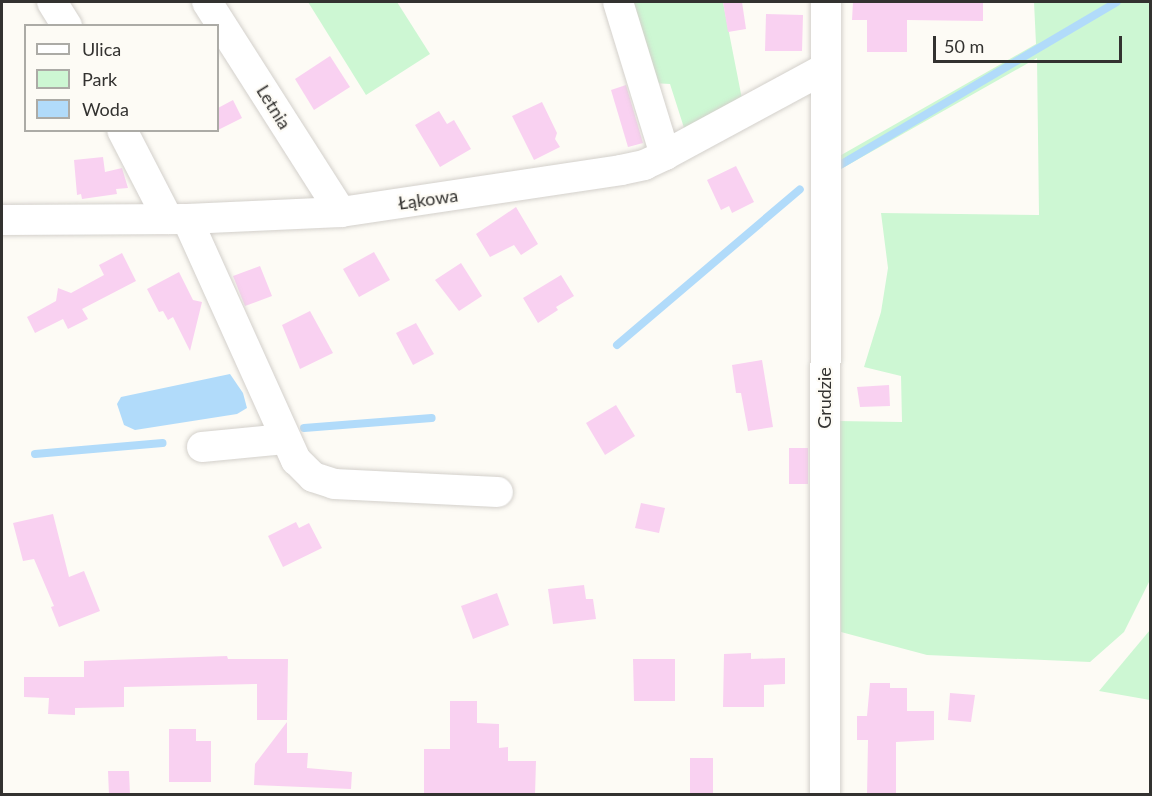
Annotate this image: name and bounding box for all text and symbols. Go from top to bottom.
legend [24,24,219,132]
scale bar [936,24,1125,62]
text: 50 m [944,35,984,57]
text: Ulica [82,38,121,60]
text: Park [82,68,117,90]
street label: Letnia [252,81,296,133]
text: Woda [82,98,129,120]
street label: Łąkowa [397,184,459,214]
street label: Grudzie [813,367,835,429]

